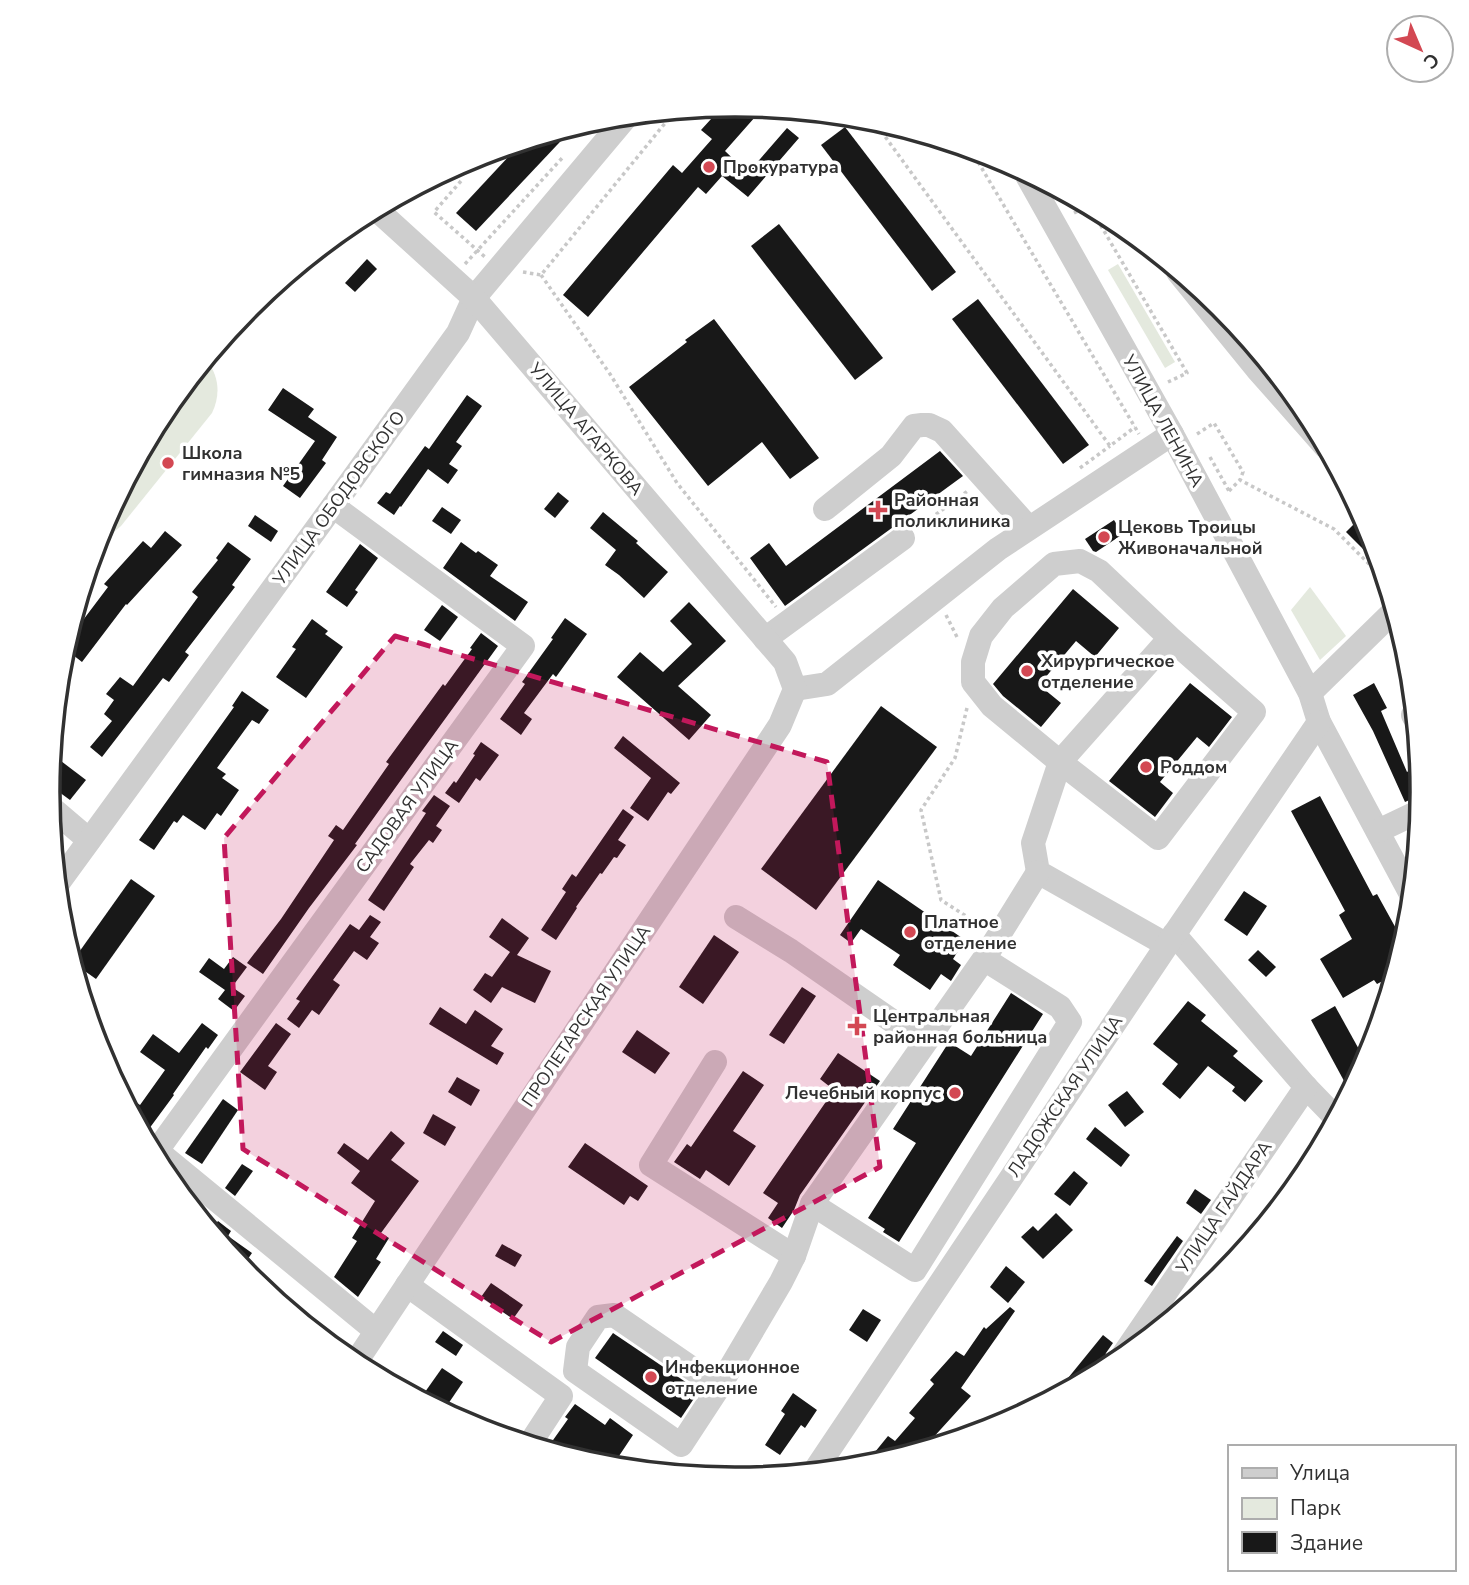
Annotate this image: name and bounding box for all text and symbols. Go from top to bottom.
north arrow [1385,14,1455,84]
text: С [1417,47,1445,74]
place label: Прокуратура [723,155,839,179]
marker: Прокуратура [701,159,717,175]
street label: УЛИЦА ЛЕНИНА [1116,350,1209,491]
street label: УЛИЦА АГАРКОВА [523,357,649,500]
street label: УЛИЦА ОБОДОВСКОГО [267,406,410,591]
place label: Школа гимназия №5 [182,441,300,486]
marker: Школа гимназия №5 [160,455,176,471]
place label: Районная поликлиника [894,488,1011,533]
marker: Районная поликлиника [868,500,888,520]
place label: Цековь Троицы Живоначальной [1118,515,1263,560]
marker: Цековь Троицы Живоначальной [1096,529,1112,545]
place label: Хирургическое отделение [1040,649,1175,694]
marker: Хирургическое отделение [1019,663,1035,679]
street label: САДОВАЯ УЛИЦА [350,734,464,878]
place label: Роддом [1160,755,1227,779]
marker: Роддом [1138,759,1154,775]
place label: Платное отделение [924,910,1017,955]
street label: ПРОЛЕТАРСКАЯ УЛИЦА [516,920,656,1112]
marker: Платное отделение [902,924,918,940]
place label: Центральная районная больница [873,1004,1047,1049]
street label: ЛАДОЖСКАЯ УЛИЦА [1002,1010,1128,1182]
marker: Центральная районная больница [847,1016,867,1036]
place label: Лечебный корпус [785,1081,941,1105]
marker: Лечебный корпус [947,1085,963,1101]
street label: УЛИЦА ГАЙДАРА [1170,1136,1277,1279]
place label: Инфекционное отделение [665,1355,800,1400]
marker: Инфекционное отделение [643,1369,659,1385]
legend [1228,1445,1455,1571]
text: Улица [1289,1459,1350,1487]
text: Парк [1290,1494,1342,1522]
text: Здание [1290,1529,1363,1557]

